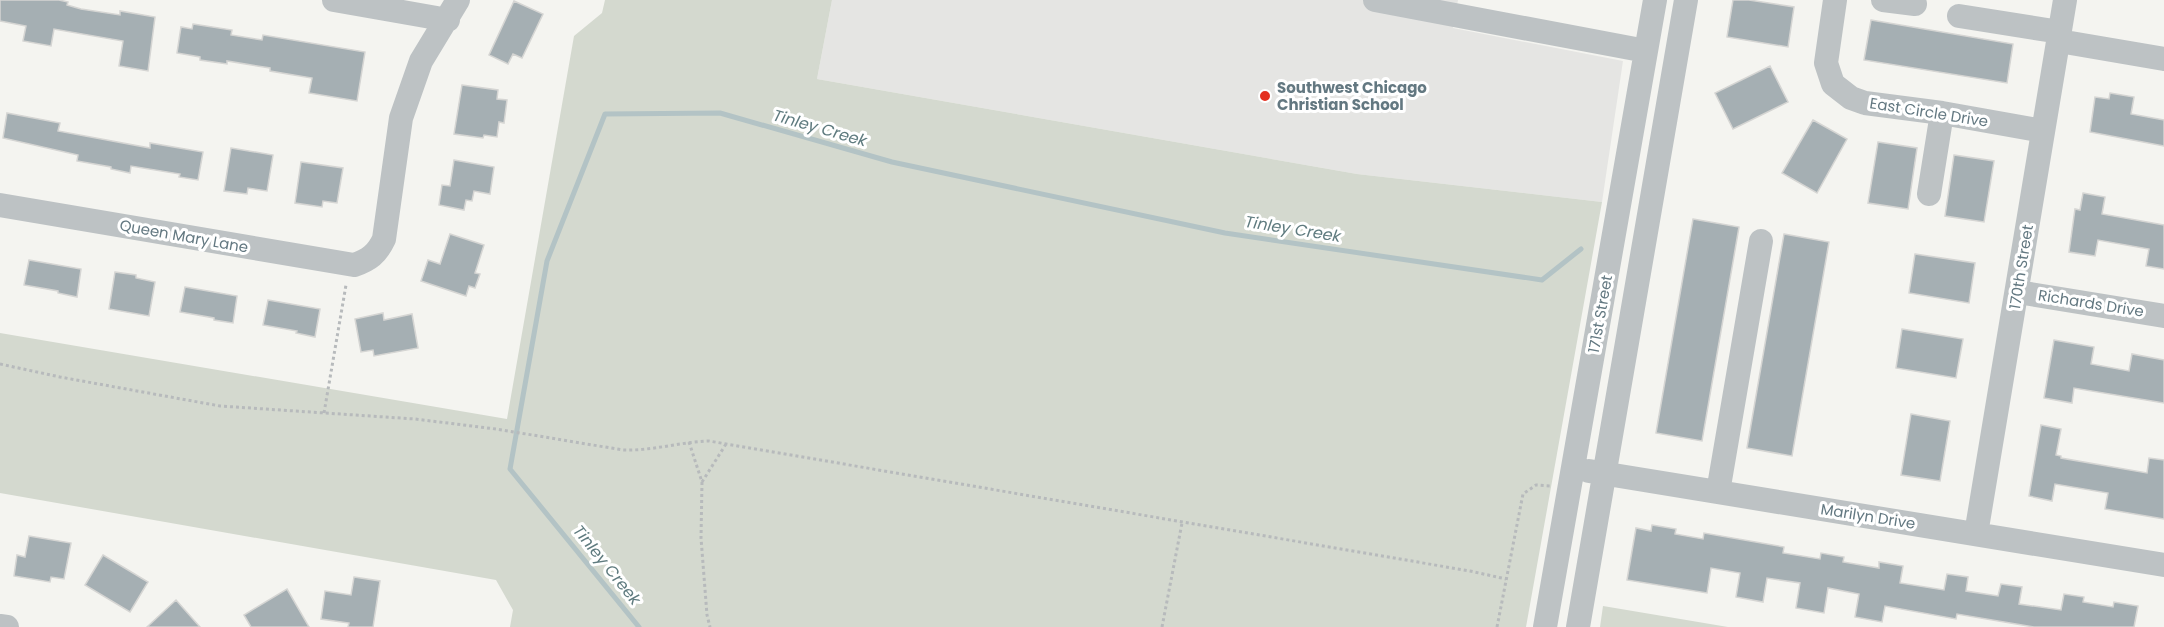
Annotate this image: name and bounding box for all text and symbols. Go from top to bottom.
place label: Southwest Chicago Christian School [1277,77,1427,115]
marker: Southwest Chicago Christian School [1258,89,1272,103]
street label: East Circle Drive [1868,92,1990,132]
water label: Tinley Creek [770,104,870,153]
water label: Tinley Creek [1243,210,1343,248]
street label: Queen Mary Lane [118,214,250,258]
street label: 170th Street [2004,223,2038,311]
street label: 171st Street [1583,273,1617,355]
street label: Richards Drive [2037,284,2145,322]
street label: Marilyn Drive [1819,498,1917,534]
water label: Tinley Creek [568,520,647,610]

